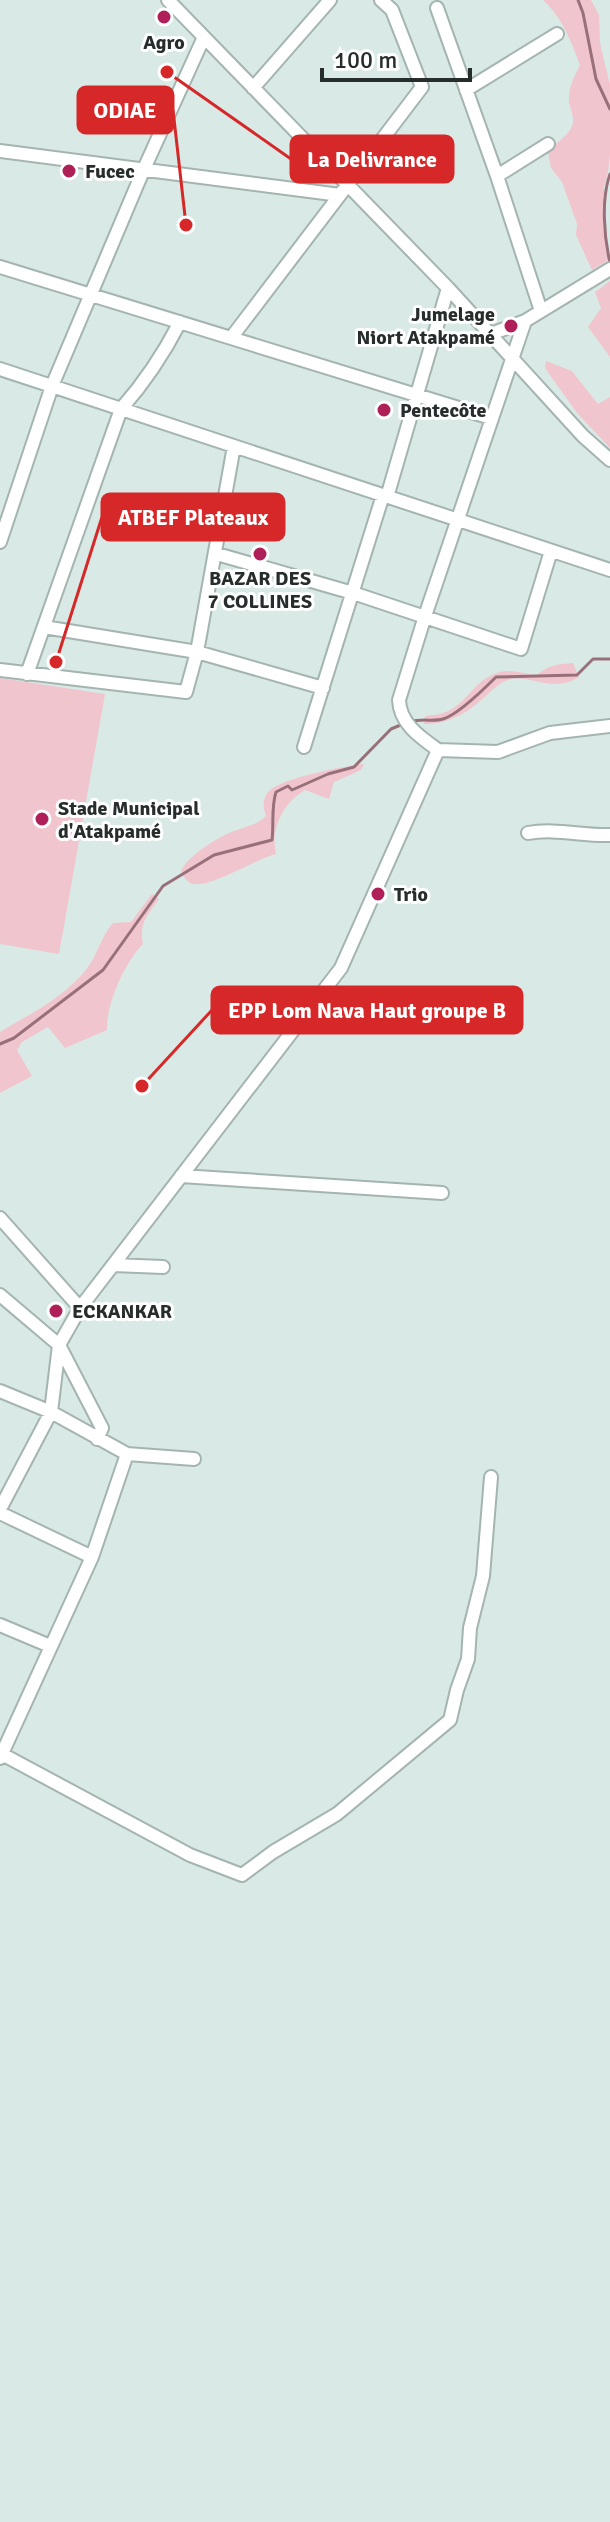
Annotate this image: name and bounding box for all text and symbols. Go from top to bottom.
marker: Agro [155,8,173,26]
place label: Agro [143,30,185,55]
scale bar [322,32,470,82]
text: 100 m [334,45,397,75]
callout: ODIAE [78,87,173,133]
text: ODIAE [94,97,156,124]
callout: La Delivrance [291,136,453,182]
text: La Delivrance [307,146,437,173]
place label: Fucec [85,159,135,184]
marker: Fucec [60,162,78,180]
place label: Jumelage Niort Atakpamé [356,302,495,350]
marker: Jumelage Niort Atakpamé [502,317,520,335]
place label: Pentecôte [400,398,487,423]
marker: Pentecôte [375,401,393,419]
callout: ATBEF Plateaux [102,494,284,540]
text: ATBEF Plateaux [118,504,269,531]
marker: BAZAR DES 7 COLLINES [251,545,269,563]
place label: BAZAR DES 7 COLLINES [208,566,312,614]
place label: Stade Municipal d'Atakpamé [58,796,199,844]
marker: Stade Municipal d'Atakpamé [33,810,51,828]
place label: Trio [394,882,428,907]
marker: Trio [369,885,387,903]
callout: EPP Lom Nava Haut groupe B [212,987,522,1033]
text: EPP Lom Nava Haut groupe B [228,997,506,1024]
place label: ECKANKAR [72,1299,173,1324]
marker: ECKANKAR [47,1302,65,1320]

